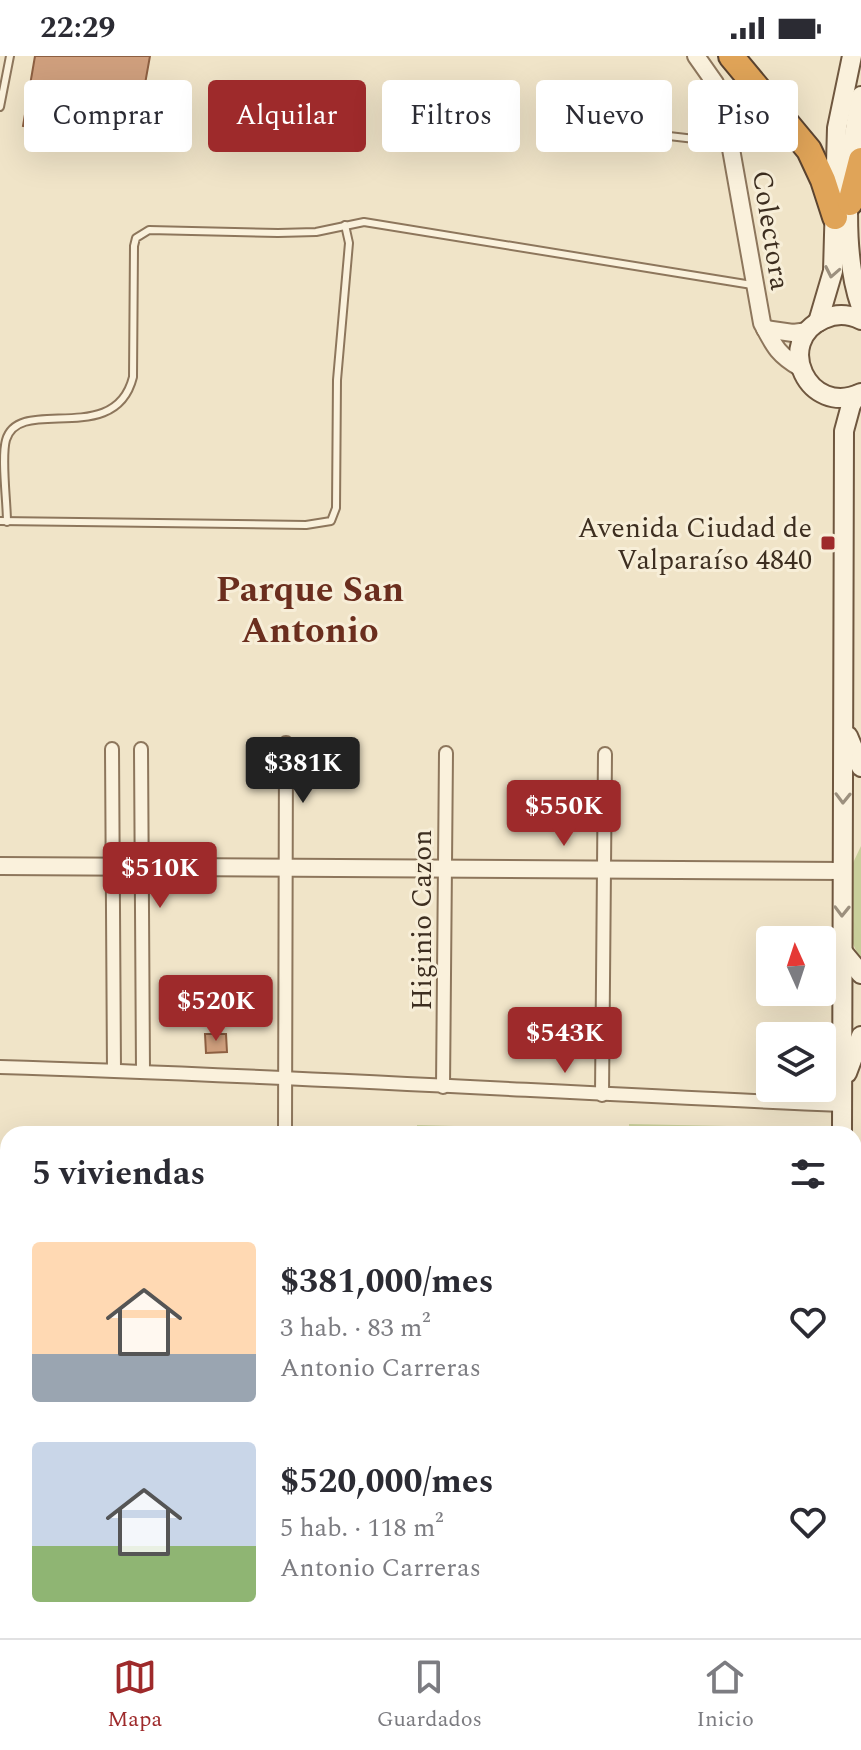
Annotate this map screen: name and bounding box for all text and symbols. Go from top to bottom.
text: 22:29 [40,5,115,51]
chip: Comprar [24,80,192,152]
chip: Alquilar [208,80,366,152]
chip: Filtros [382,80,520,152]
chip: Nuevo [536,80,672,152]
chip: Piso [688,80,798,152]
street label: Colectora [740,167,801,294]
one-way arrow [824,265,841,279]
place label: Avenida Ciudad de Valparaíso 4840 [578,507,812,582]
marker: Avenida Ciudad de Valparaíso 4840 [819,534,837,552]
district label: Parque San Antonio [216,563,404,659]
pin: $381K [247,737,359,805]
text: $381K [264,743,342,783]
pin: $550K [508,780,620,848]
text: $550K [525,786,603,826]
one-way arrow [834,792,852,805]
street label: Higinio Cazon [401,830,444,1010]
pin: $510K [104,842,216,910]
text: $510K [121,848,199,888]
one-way arrow [833,905,851,918]
north arrow [756,926,836,1006]
map controls [756,926,836,1102]
pin: $520K [160,975,272,1043]
text: $520K [177,981,255,1021]
pin: $543K [509,1007,621,1075]
text: $543K [526,1013,604,1053]
button: layers [756,1022,836,1102]
text: 5 viviendas [32,1148,205,1200]
icon: filters [786,1152,830,1196]
text: $381,000/mes [280,1256,494,1308]
icon: home [96,1274,192,1370]
icon: heart [786,1300,830,1344]
text: 3 hab. · 83 m² [280,1308,430,1348]
text: Antonio Carreras [280,1348,481,1388]
text: $520,000/mes [280,1456,494,1508]
icon: home [96,1474,192,1570]
icon: heart [786,1500,830,1544]
text: 5 hab. · 118 m² [280,1508,443,1548]
text: Antonio Carreras [280,1548,481,1588]
tab: Mapa [107,1655,162,1736]
tab: Guardados [377,1655,482,1736]
tab: Inicio [696,1655,754,1736]

